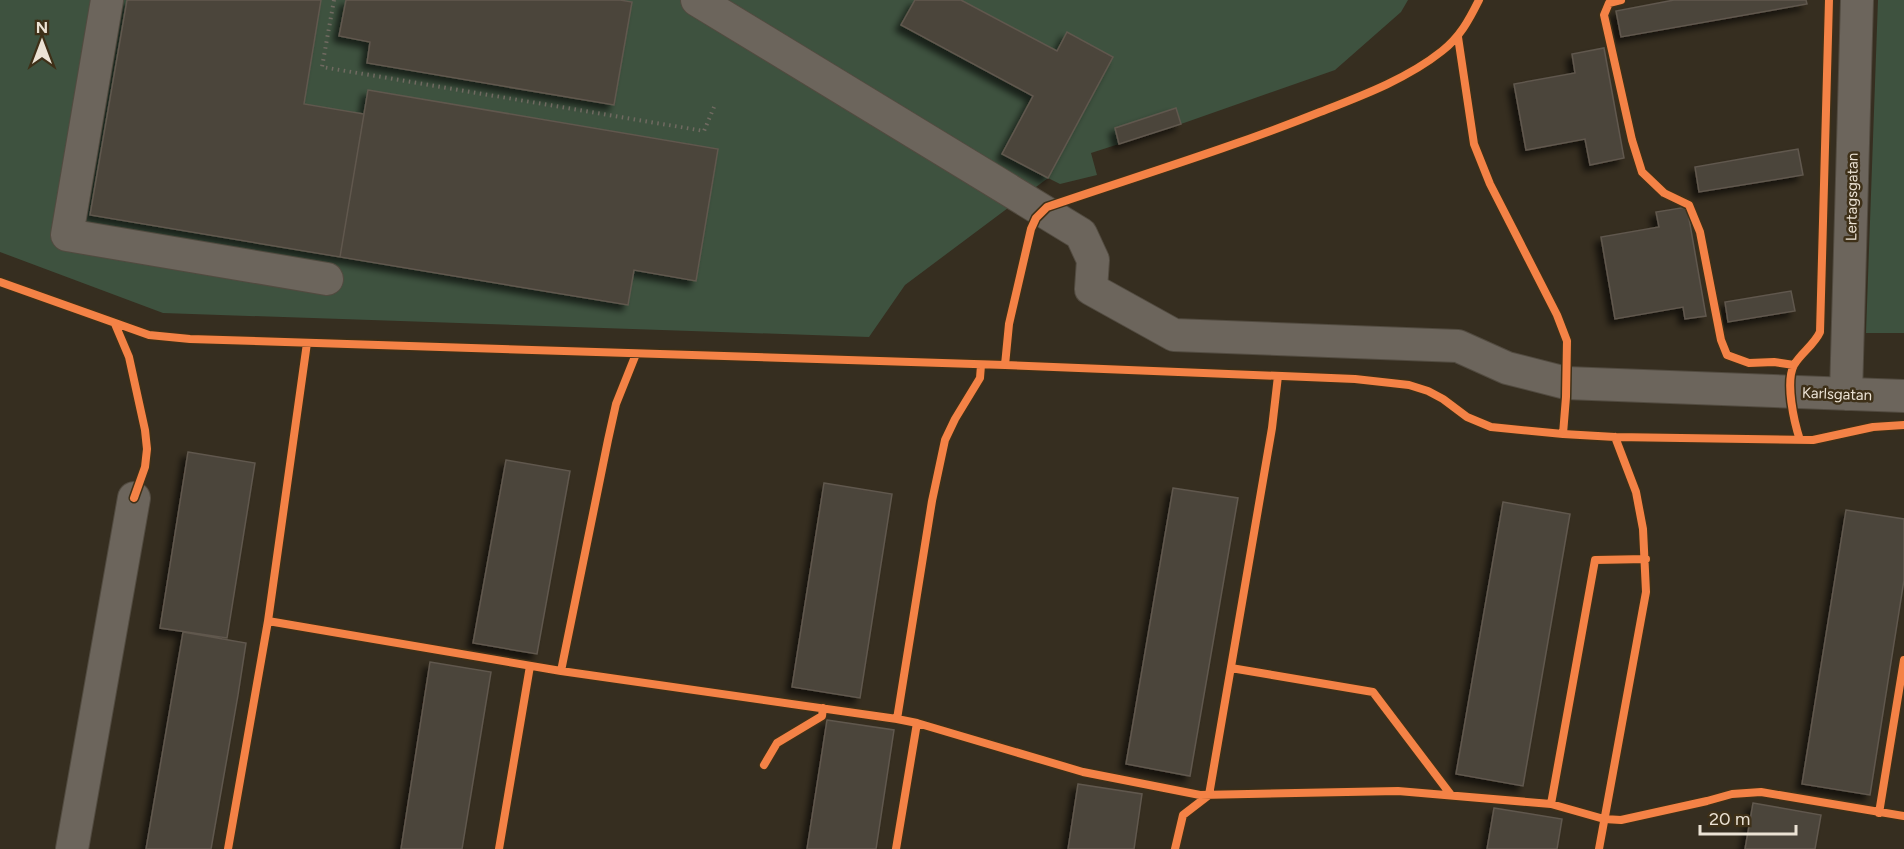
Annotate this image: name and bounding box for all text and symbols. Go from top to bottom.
north arrow [12,12,72,72]
text: N [36,18,48,37]
street label: Lertagsgatan [1842,153,1862,241]
street label: Karlsgatan [1802,384,1872,404]
scale bar [1700,798,1796,836]
text: 20 m [1709,808,1750,830]

